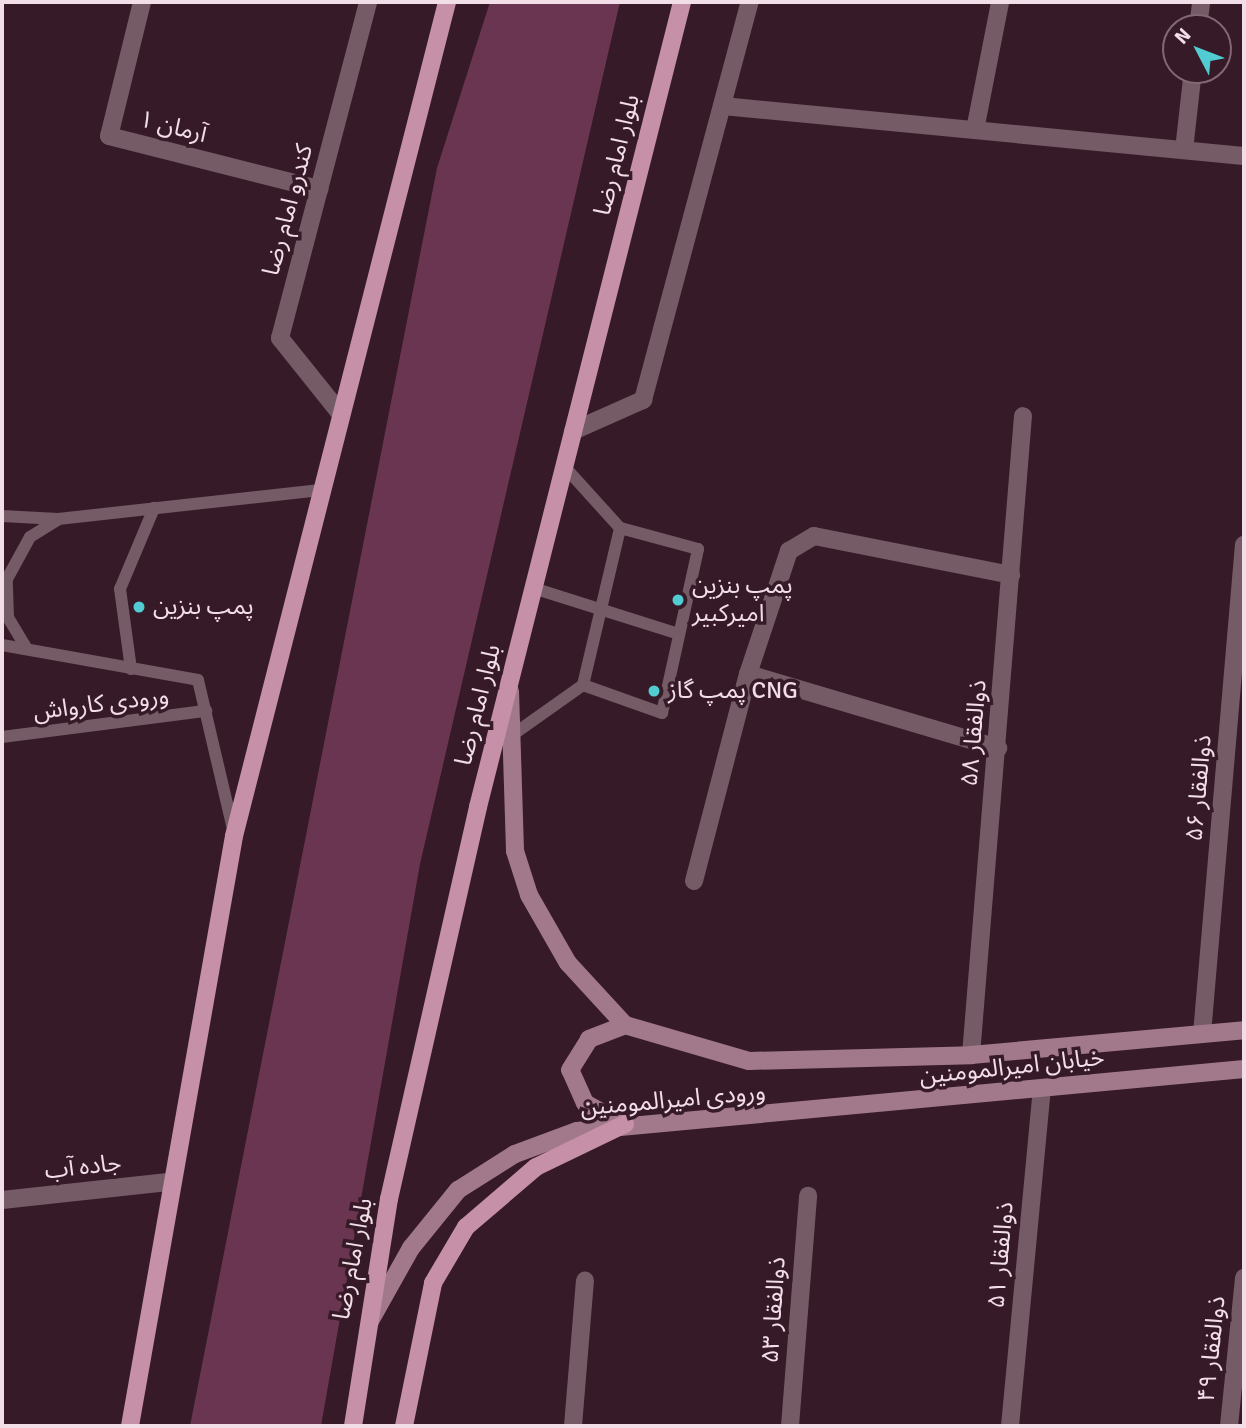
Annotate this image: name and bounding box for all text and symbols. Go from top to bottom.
north arrow [1162,14,1232,84]
text: N [1170,23,1196,49]
street label: بلوار امام رضا [588,91,646,219]
street label: آرمان ۱ [136,105,210,149]
street label: کندرو امام رضا [257,141,319,279]
place label: پمپ بنزین امیرکبیر [692,572,793,628]
marker: پمپ بنزین امیرکبیر [670,592,686,608]
place label: پمپ بنزین [153,593,254,621]
marker: پمپ بنزین [131,599,147,615]
street label: بلوار امام رضا [449,641,507,769]
place label: پمپ گاز CNG [668,677,798,705]
street label: ذوالفقار ۵۸ [955,679,993,787]
street label: ورودی کارواش [32,681,170,727]
marker: پمپ گاز CNG [646,683,662,699]
street label: ذوالفقار ۵۶ [1180,734,1218,842]
street label: خیابان امیرالمومنین [918,1043,1106,1091]
street label: ورودی امیرالمومنین [579,1078,767,1122]
street label: جاده آب [43,1149,123,1185]
street label: بلوار امام رضا [327,1196,379,1322]
street label: ذوالفقار ۵۱ [982,1201,1020,1309]
street label: ذوالفقار ۵۳ [756,1256,792,1364]
street label: ذوالفقار ۴۹ [1192,1295,1232,1403]

